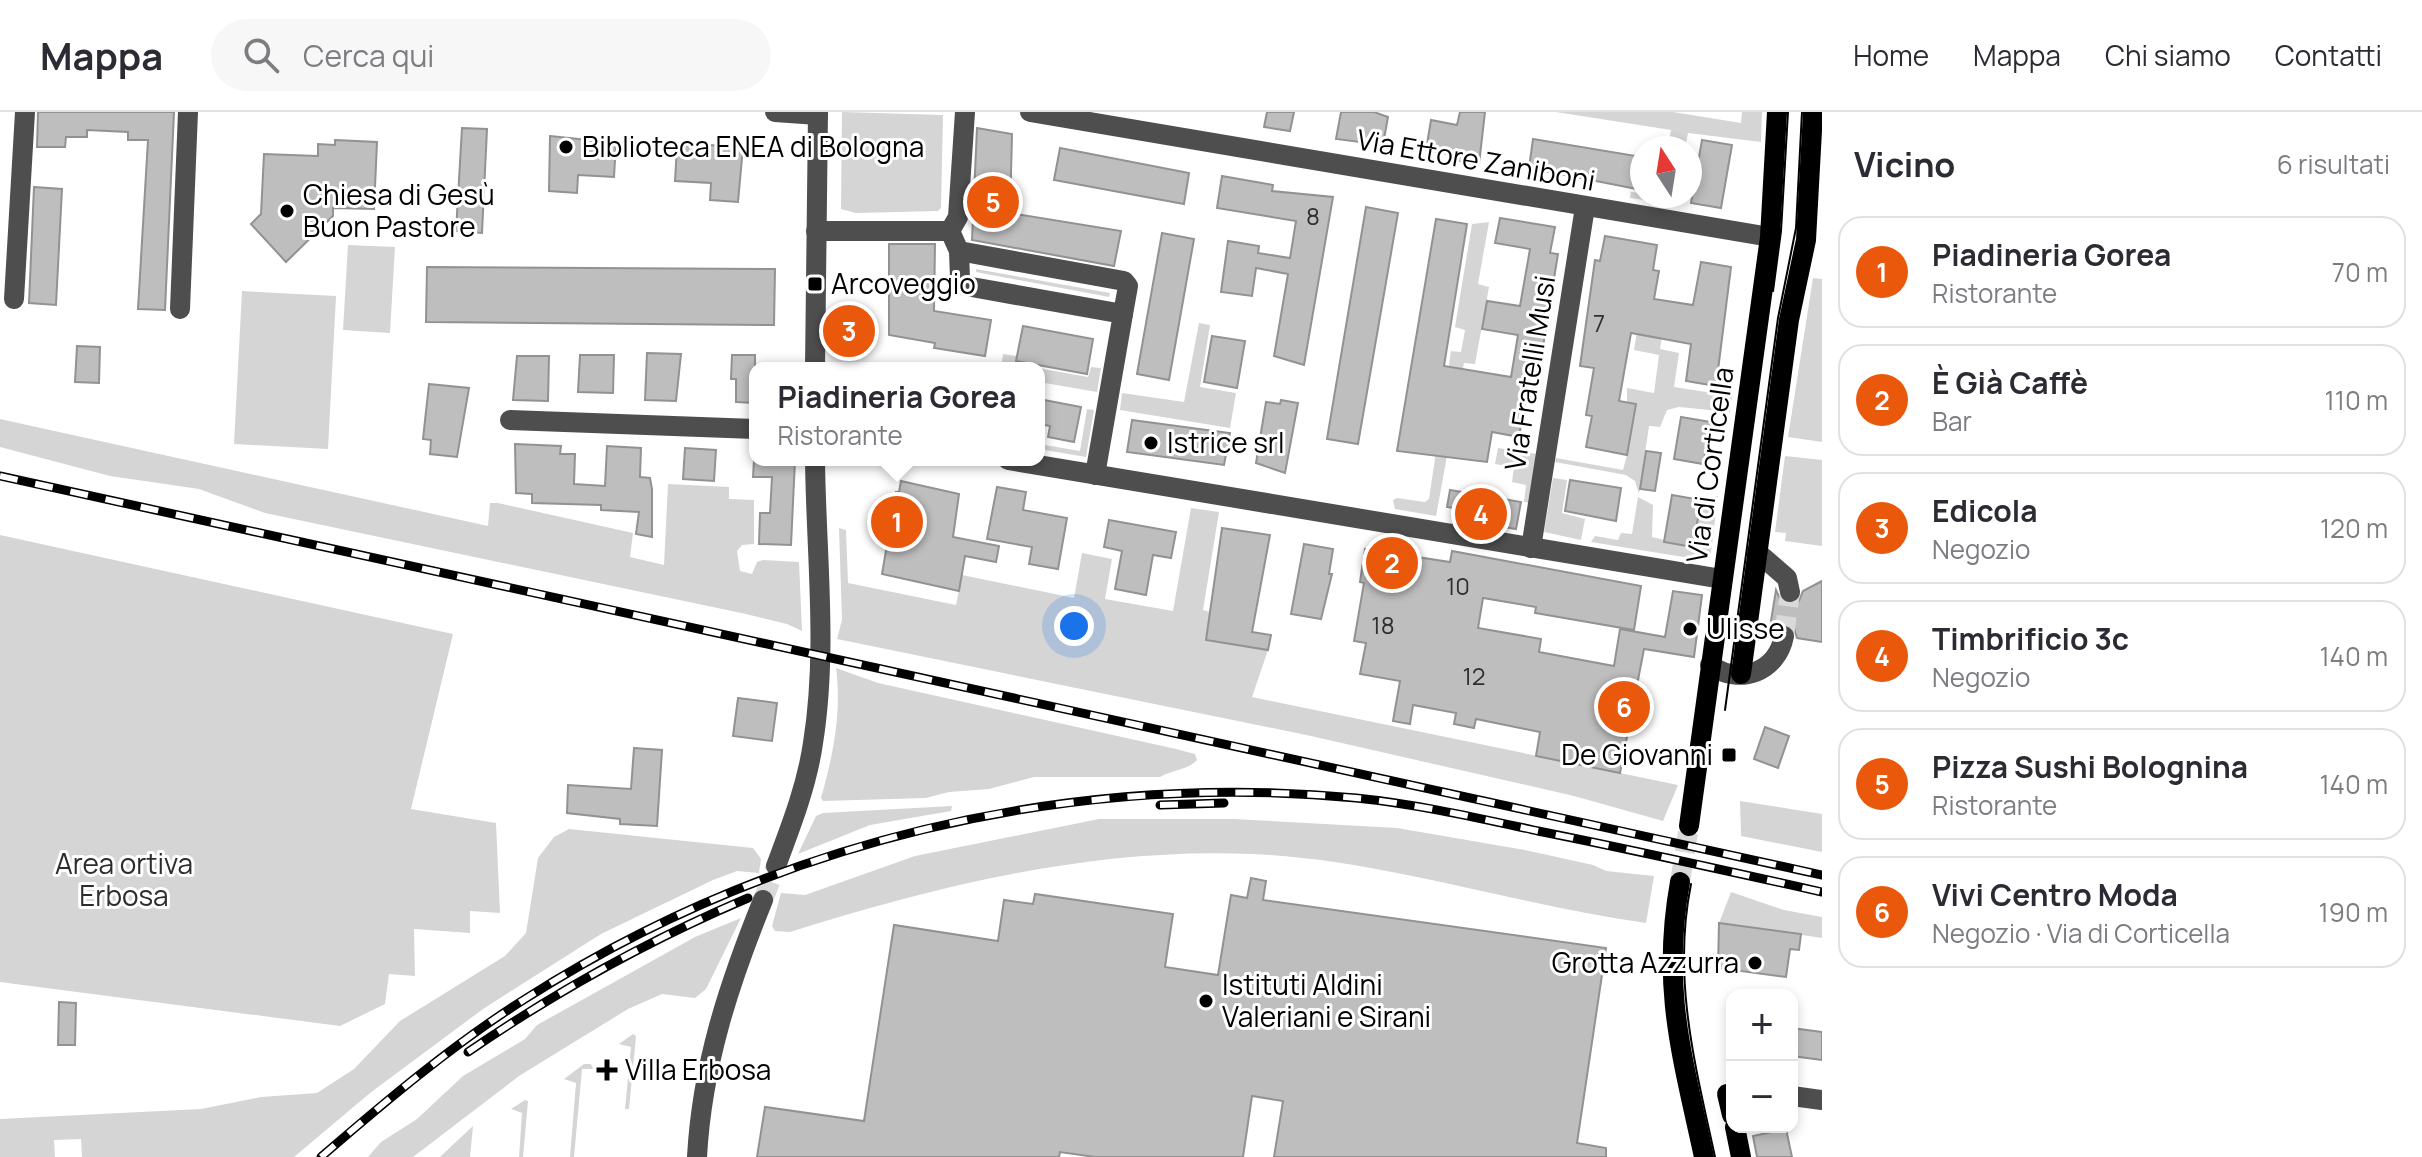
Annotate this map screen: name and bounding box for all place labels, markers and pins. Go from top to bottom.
place label: Biblioteca ENEA di Bologna [582,127,924,165]
marker: Biblioteca ENEA di Bologna [557,138,575,156]
pin: 5 [967,172,1019,232]
place label: Chiesa di Gesù Buon Pastore [303,175,495,245]
marker: Chiesa di Gesù Buon Pastore [278,202,296,220]
place label: Arcoveggio [831,264,976,302]
marker: Arcoveggio [806,275,824,293]
pin: 3 [823,301,875,361]
place label: Istrice srl [1167,423,1284,461]
marker: Istrice srl [1142,434,1160,452]
pin: 4 [1455,484,1507,544]
pin: 1 [871,492,923,552]
pin: 2 [1366,533,1418,593]
place label: Ulisse [1706,609,1785,647]
marker: Ulisse [1681,620,1699,638]
pin: 6 [1598,677,1650,737]
place label: De Giovanni [1561,735,1713,773]
marker: De Giovanni [1720,746,1738,764]
place label: Grotta Azzurra [1552,943,1739,981]
marker: Grotta Azzurra [1746,954,1764,972]
place label: Istituti Aldini Valeriani e Sirani [1222,965,1431,1035]
marker: Istituti Aldini Valeriani e Sirani [1197,992,1215,1010]
place label: Villa Erbosa [625,1050,771,1088]
marker: Villa Erbosa [596,1059,618,1081]

